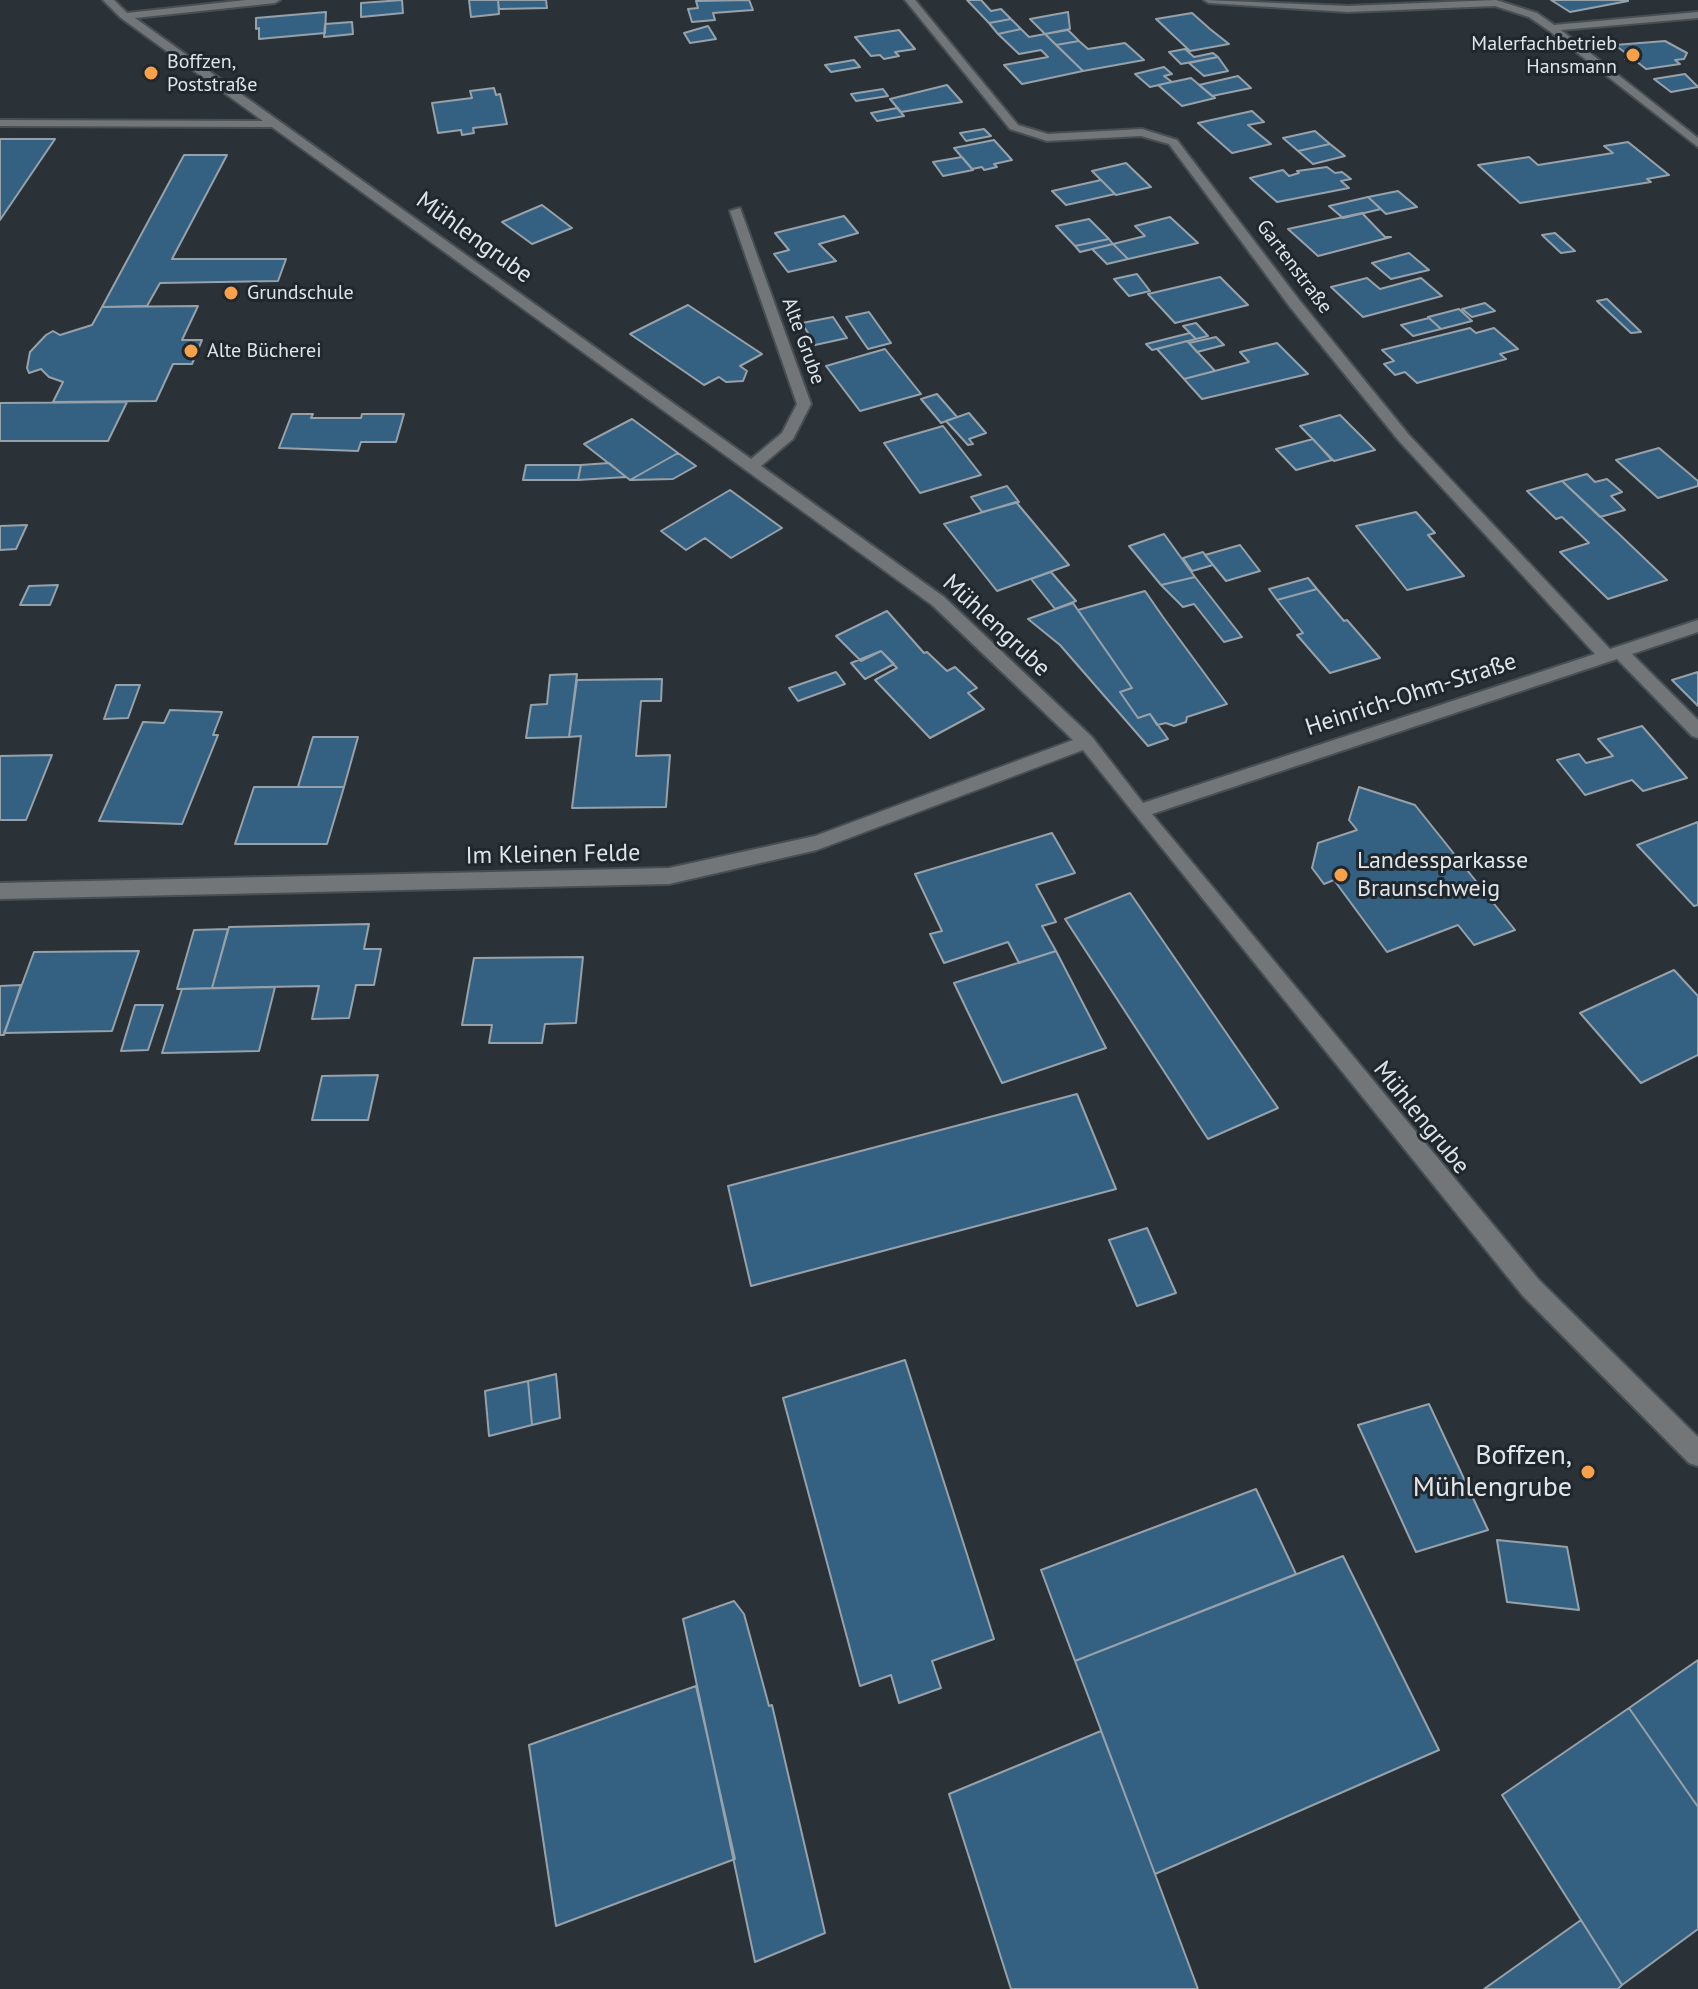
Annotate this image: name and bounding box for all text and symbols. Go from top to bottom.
place label: Malerfachbetrieb Hansmann [1471,32,1617,79]
marker: Malerfachbetrieb Hansmann [1624,46,1642,64]
place label: Boffzen, Poststraße [167,50,257,97]
marker: Boffzen, Poststraße [142,64,160,82]
street label: Mühlengrube [410,186,538,290]
street label: Gartenstraße [1251,215,1337,319]
place label: Grundschule [247,281,354,305]
marker: Grundschule [222,284,240,302]
street label: Alte Grube [776,294,830,388]
place label: Alte Bücherei [207,339,321,363]
marker: Alte Bücherei [182,342,200,360]
street label: Mühlengrube [936,569,1056,683]
street label: Heinrich-Ohm-Straße [1302,647,1520,743]
street label: Im Kleinen Felde [465,839,641,871]
place label: Landessparkasse Braunschweig [1357,847,1528,903]
marker: Landessparkasse Braunschweig [1332,866,1350,884]
street label: Mühlengrube [1367,1056,1475,1180]
place label: Boffzen, Mühlengrube [1413,1439,1572,1505]
marker: Boffzen, Mühlengrube [1579,1463,1597,1481]

